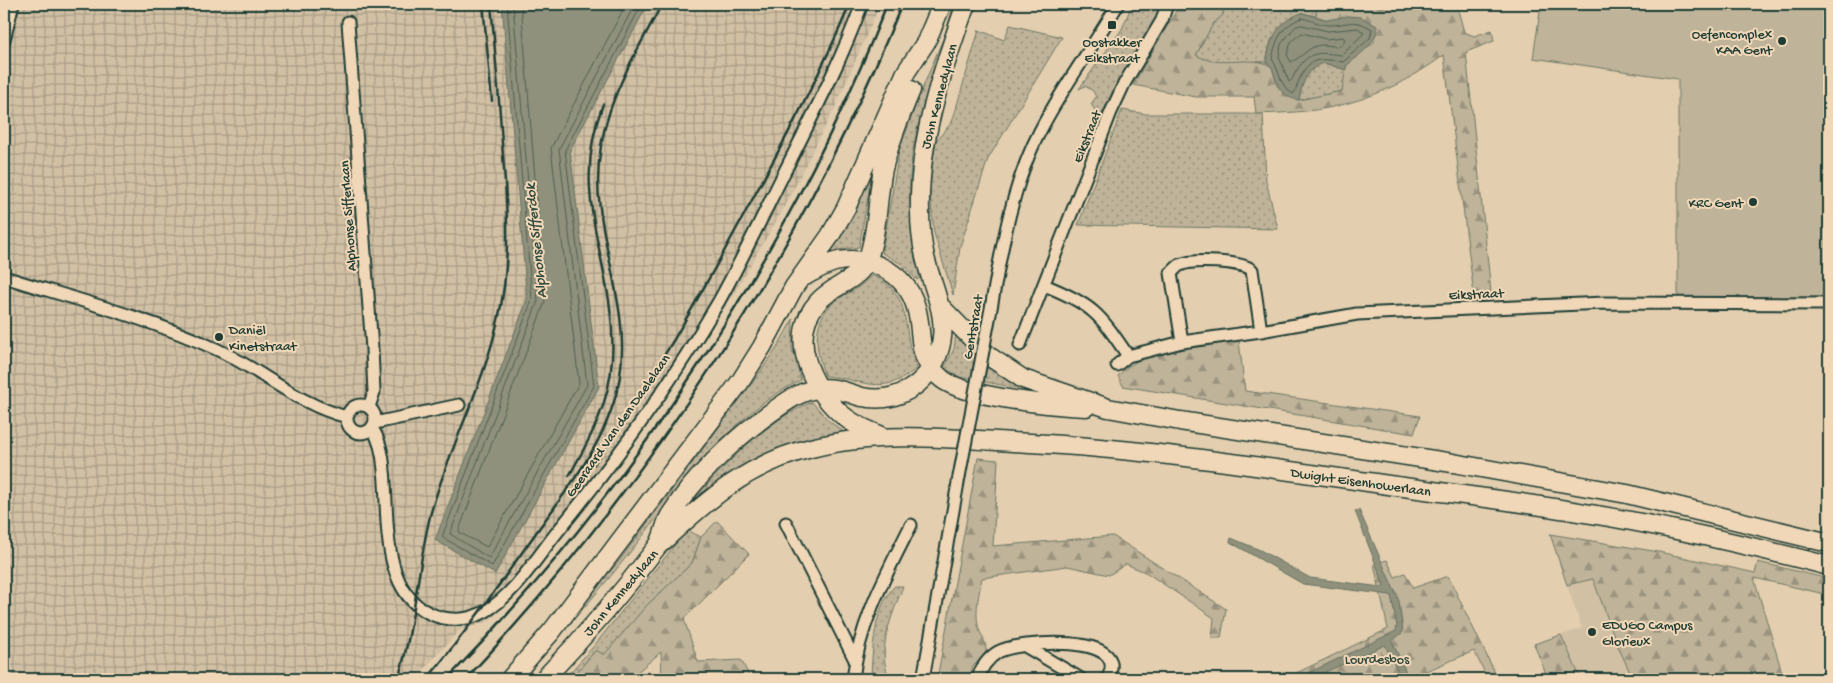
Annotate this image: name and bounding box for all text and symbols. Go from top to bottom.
marker: Oostakker Eikstraat [1106,19,1118,31]
place label: Oefencomplex KAA Gent [1692,27,1773,60]
place label: Oostakker Eikstraat [1082,35,1143,68]
marker: Oefencomplex KAA Gent [1776,35,1788,47]
street label: John Kennedylaan [918,42,963,151]
street label: Eikstraat [1070,107,1107,166]
street label: Alphonse Sifferlaan [337,160,362,272]
water label: Alphonse Sifferdok [522,181,552,299]
place label: KRC Gent [1689,196,1744,213]
marker: KRC Gent [1747,196,1759,208]
street label: Eikstraat [1448,286,1505,305]
street label: Gentstraat [960,292,989,361]
place label: Daniël Kinetstraat [228,323,298,356]
marker: Daniël Kinetstraat [213,331,225,343]
street label: Geeraard Van den Daelelaan [563,351,675,501]
street label: Dwight Eisenhowerlaan [1288,465,1432,502]
street label: John Kennedylaan [581,547,663,640]
place label: EDUGO Campus Glorieux [1602,618,1693,651]
marker: EDUGO Campus Glorieux [1586,626,1598,638]
park label: Lourdesbos [1345,652,1410,669]

